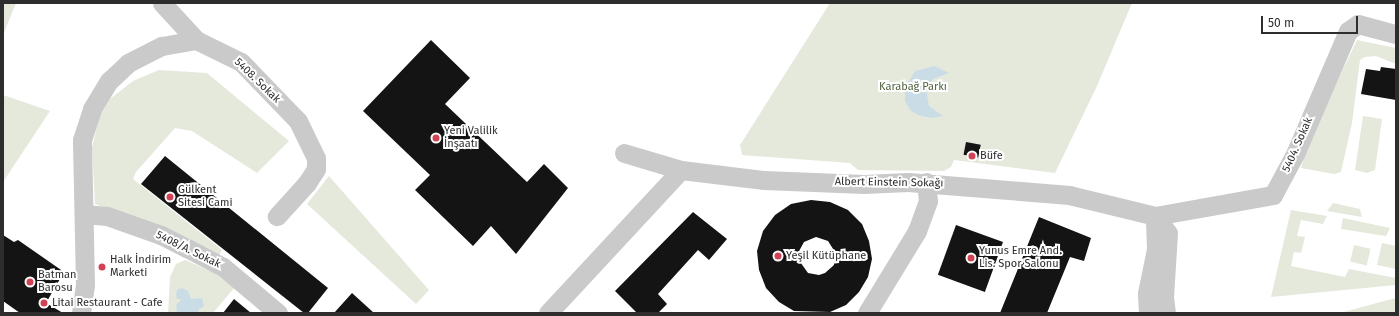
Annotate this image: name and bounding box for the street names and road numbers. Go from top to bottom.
street label: 5408. Sokak [231,56,283,106]
street label: 5404. Sokak [1280,116,1316,174]
street label: Albert Einstein Sokağı [835,175,943,191]
street label: 5408/A. Sokak [153,229,223,271]

